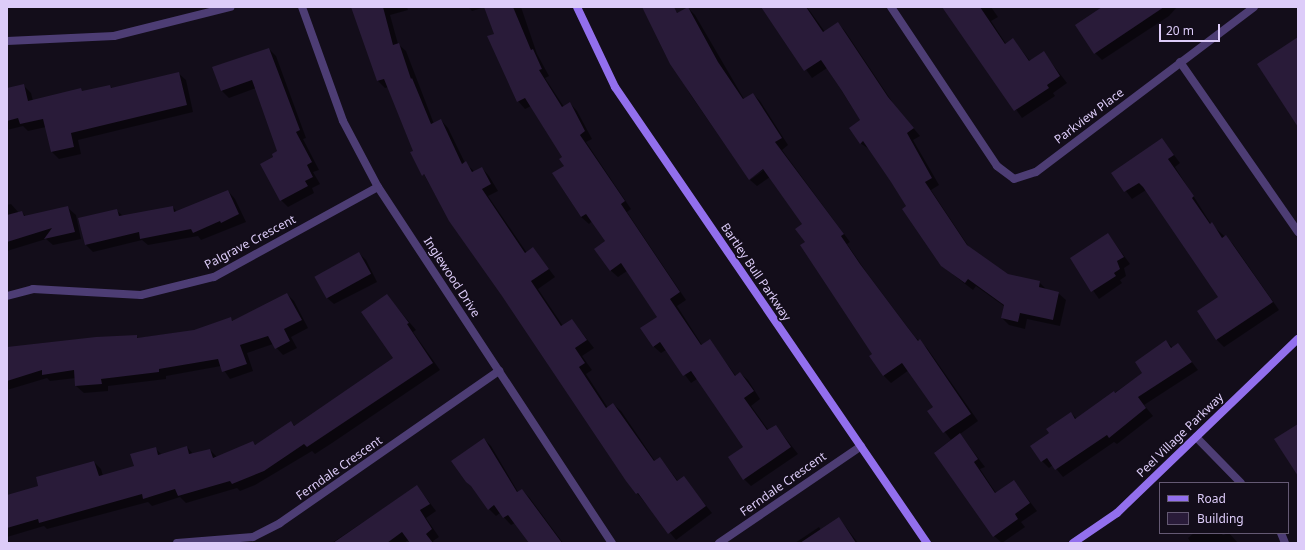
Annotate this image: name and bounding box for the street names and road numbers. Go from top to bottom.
street label: Parkview Place [1051,85,1127,147]
street label: Palgrave Crescent [202,212,298,272]
street label: Bartley Bull Parkway [718,220,794,324]
street label: Inglewood Drive [421,234,483,320]
street label: Peel Village Parkway [1134,390,1226,480]
street label: Ferndale Crescent [293,433,385,503]
street label: Ferndale Crescent [737,449,829,519]

